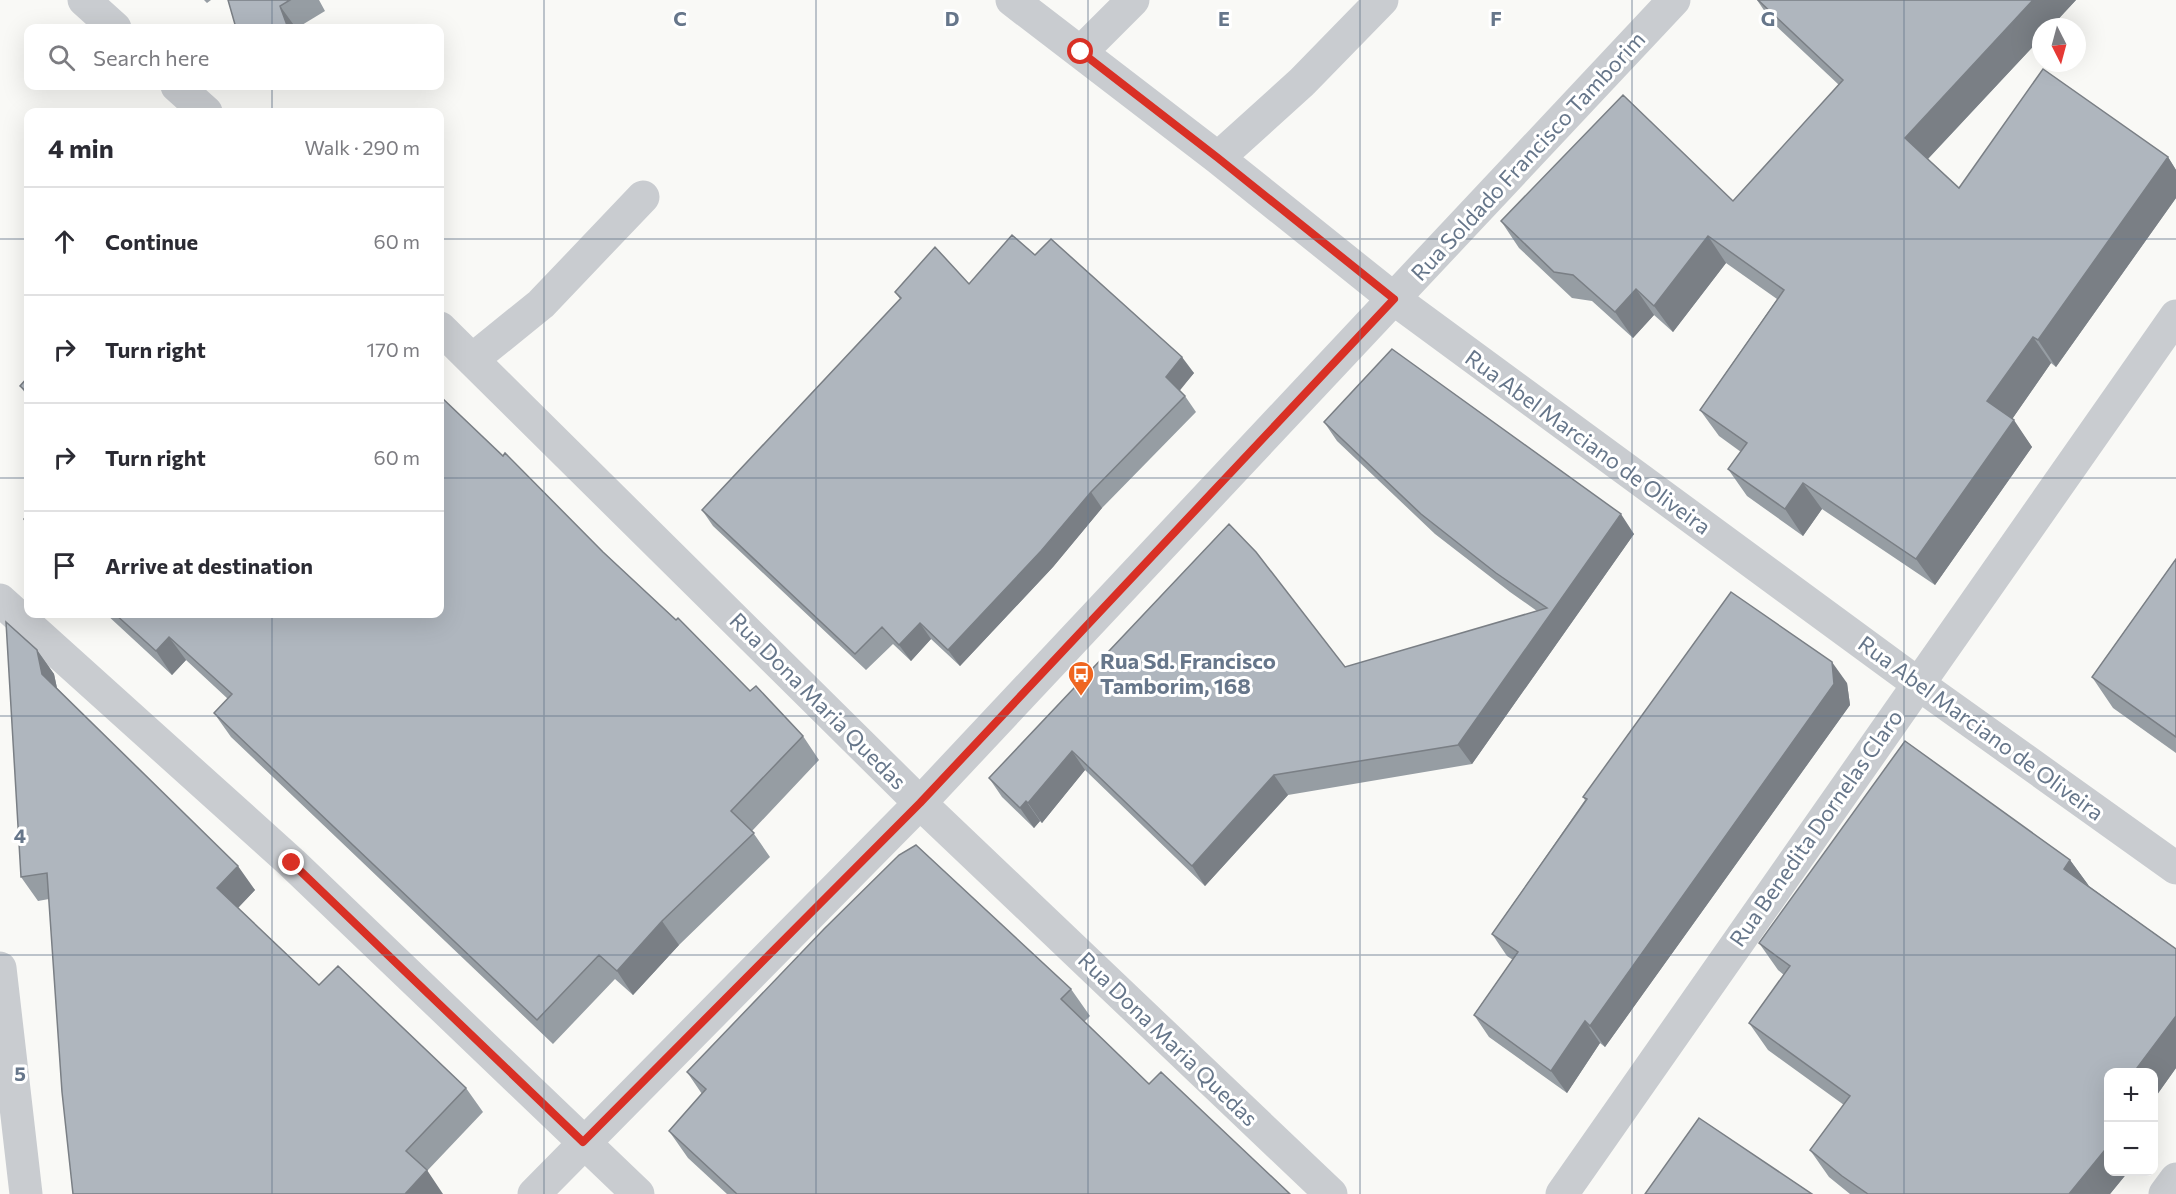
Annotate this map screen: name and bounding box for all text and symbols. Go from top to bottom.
text: C [673,6,687,30]
text: D [945,6,959,30]
text: E [1218,6,1230,30]
text: F [1490,6,1502,30]
text: G [1761,6,1775,30]
north arrow [2032,18,2086,72]
search box [24,24,444,90]
street label: Rua Soldado Francisco Tamborim [1405,25,1650,286]
route start [1067,38,1093,64]
icon: search [45,41,78,74]
text: Search here [93,44,209,71]
text: 4 min [48,132,114,163]
text: Walk · 290 m [304,135,420,159]
icon: ahead [48,225,81,258]
text: Continue [105,228,198,255]
text: 60 m [374,229,420,253]
icon: right [48,333,81,366]
text: Turn right [105,336,206,363]
text: 170 m [367,337,420,361]
street label: Rua Abel Marciano de Oliveira [1460,343,1716,540]
icon: right [48,441,81,474]
text: Turn right [105,444,206,471]
text: 60 m [374,445,420,469]
icon: arrive [48,549,81,582]
text: Arrive at destination [105,552,313,579]
street label: Rua Dona Maria Quedas [724,607,912,795]
street label: Rua Abel Marciano de Oliveira [1853,629,2109,826]
place label: Rua Sd. Francisco Tamborim, 168 [1100,647,1276,699]
bus stop icon: Rua Sd. Francisco Tamborim, 168 [1066,659,1096,697]
street label: Rua Benedita Dornelas Claro [1723,704,1908,951]
text: 4 [14,823,26,847]
route end [278,849,304,875]
street label: Rua Dona Maria Quedas [1073,946,1264,1131]
text: 5 [14,1061,26,1085]
map controls [2104,1068,2158,1176]
button: + [2104,1068,2158,1122]
button: − [2104,1122,2158,1176]

